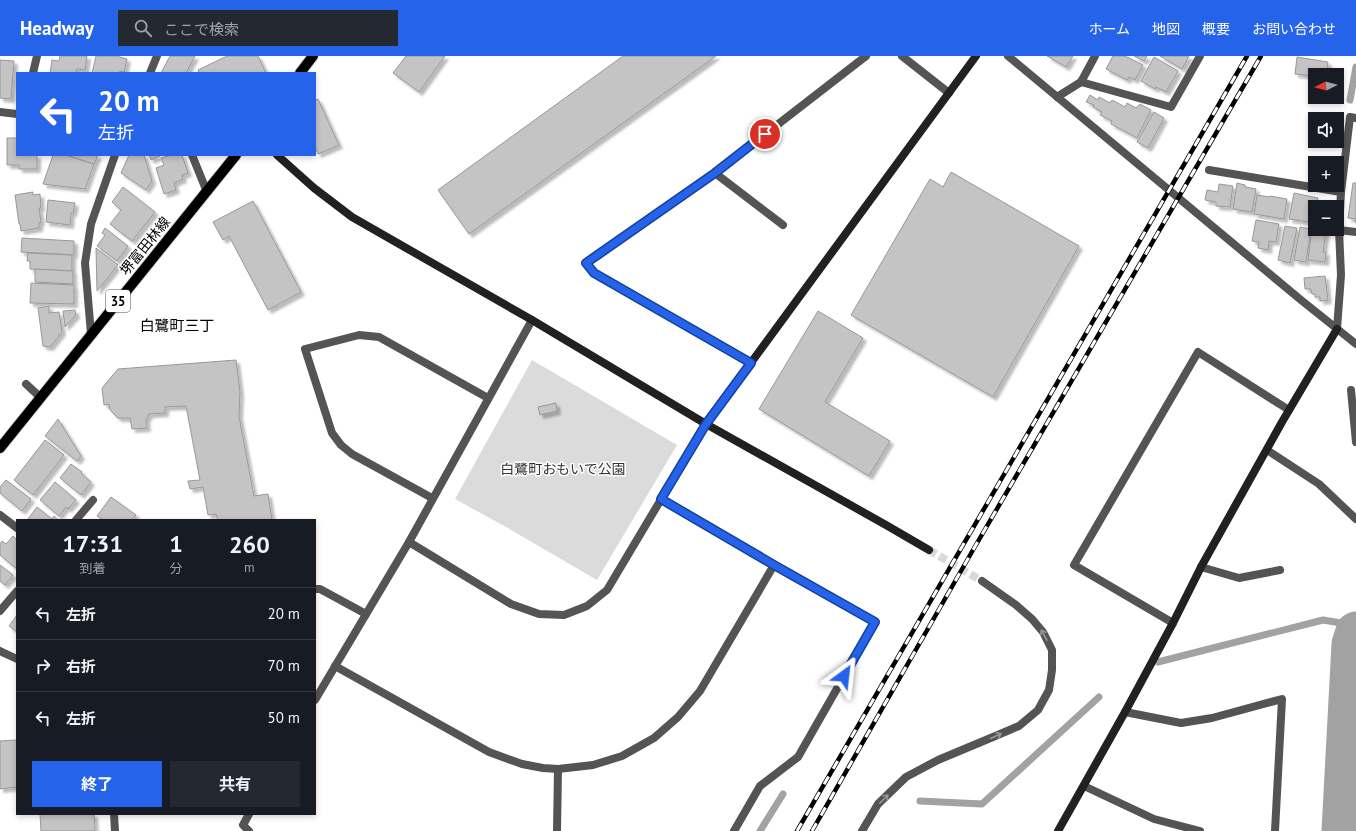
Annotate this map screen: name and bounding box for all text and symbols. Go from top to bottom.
search box [118,10,398,46]
text: Headway [20,16,94,40]
icon: search [132,17,154,39]
text: ここで検索 [164,20,239,39]
text: ホーム [1088,20,1130,38]
text: 地図 [1152,20,1180,38]
text: 概要 [1202,20,1230,38]
text: お問い合わせ [1252,20,1336,38]
north arrow [1308,68,1344,104]
map controls [1308,68,1344,236]
text: 20 m [98,82,159,119]
icon: left [32,88,84,140]
button: sound [1308,112,1344,148]
pin [748,117,782,151]
text: 左折 [98,121,134,144]
icon: arrive [754,123,776,145]
button: + [1308,156,1344,192]
button: − [1308,200,1344,236]
street label: 堺富田林線 [116,213,174,279]
road number: 35 [106,290,130,312]
district label: 白鷺町三丁 [139,316,215,335]
park label: 白鷺町おもいで公園 [500,460,626,478]
text: 17:31 [62,528,123,559]
text: 1 [169,528,183,559]
text: 260 [229,529,270,560]
text: m [244,559,255,576]
text: 到着 [80,560,106,577]
text: 分 [170,560,183,577]
icon: left [32,603,54,625]
text: 20 m [267,604,300,623]
text: 左折 [66,605,96,624]
one-way arrow [1040,629,1047,641]
icon: right [32,655,54,677]
position arrow [823,655,865,697]
text: 70 m [267,656,300,675]
text: 右折 [66,657,96,676]
icon: left [32,707,54,729]
text: 50 m [267,708,300,727]
text: 左折 [66,709,96,728]
one-way arrow [989,732,1001,739]
button: 終了 [32,761,162,807]
button: 共有 [170,761,300,807]
one-way arrow [879,794,889,804]

